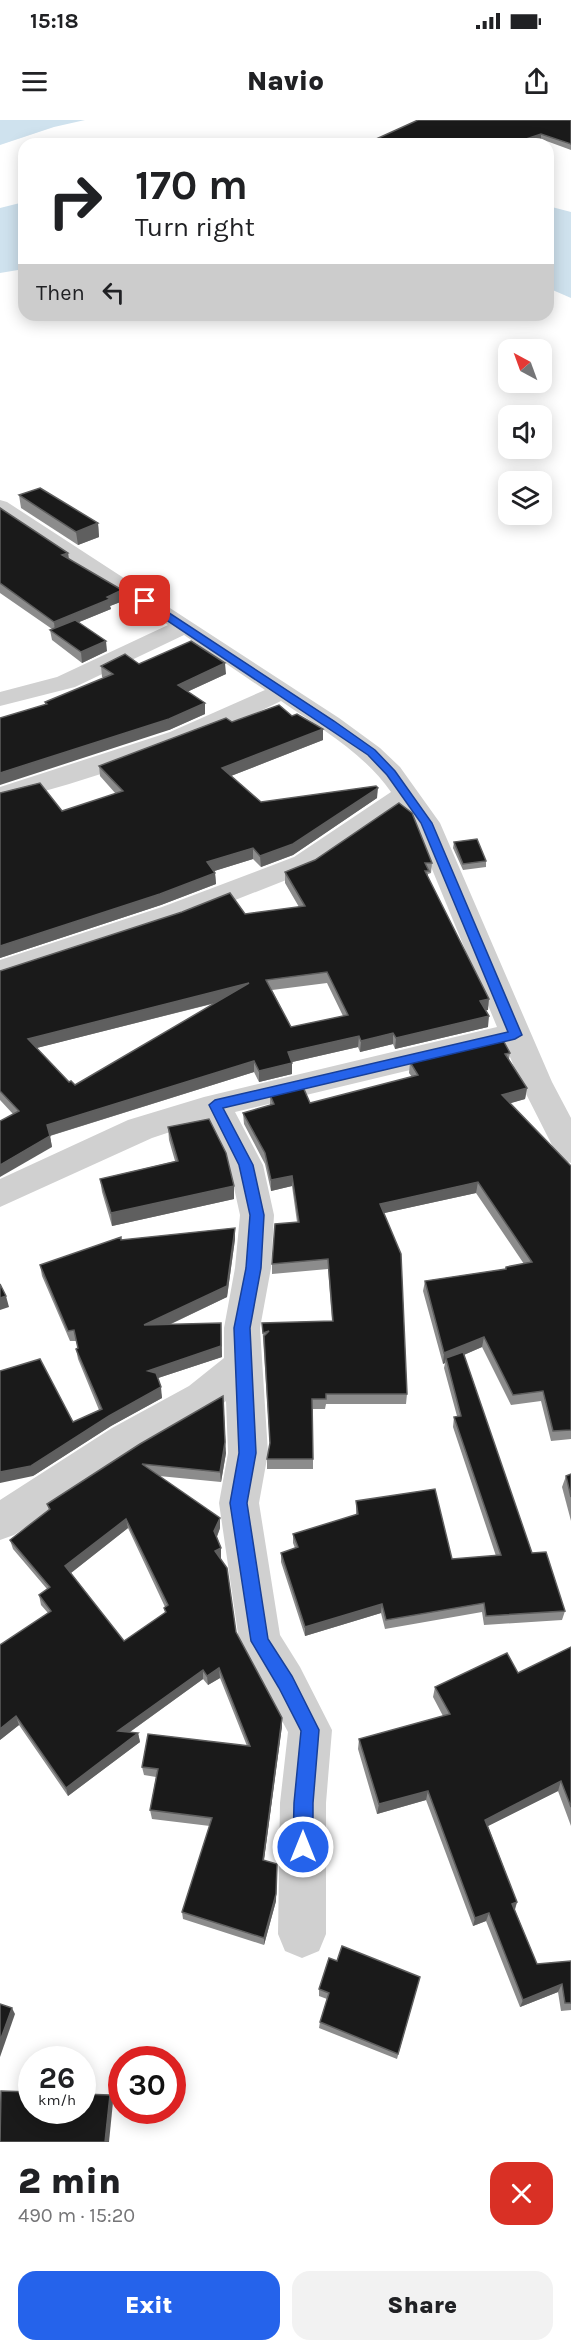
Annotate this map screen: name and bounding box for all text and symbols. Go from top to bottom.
text: 15:18 [30,8,79,34]
icon: menu [18,65,51,98]
text: Navio [247,65,324,97]
icon: share [520,65,553,98]
text: 170 m [135,160,248,210]
icon: right [36,162,114,240]
text: Turn right [135,211,255,243]
icon: left [97,276,130,309]
text: Then [36,280,85,306]
north arrow [498,339,552,393]
map controls [498,339,552,525]
button: sound [498,405,552,459]
button: layers [498,471,552,525]
pin [119,575,170,626]
icon: arrive [128,584,161,617]
position arrow [271,1815,335,1879]
speed limit sign: 30 [108,2046,186,2124]
text: 26 [39,2060,75,2096]
text: km/h [38,2091,76,2109]
text: 2 min [18,2160,121,2202]
button: close [490,2162,553,2225]
text: 490 m · 15:20 [18,2204,135,2227]
button: Exit [18,2271,280,2340]
button: Share [292,2271,553,2340]

